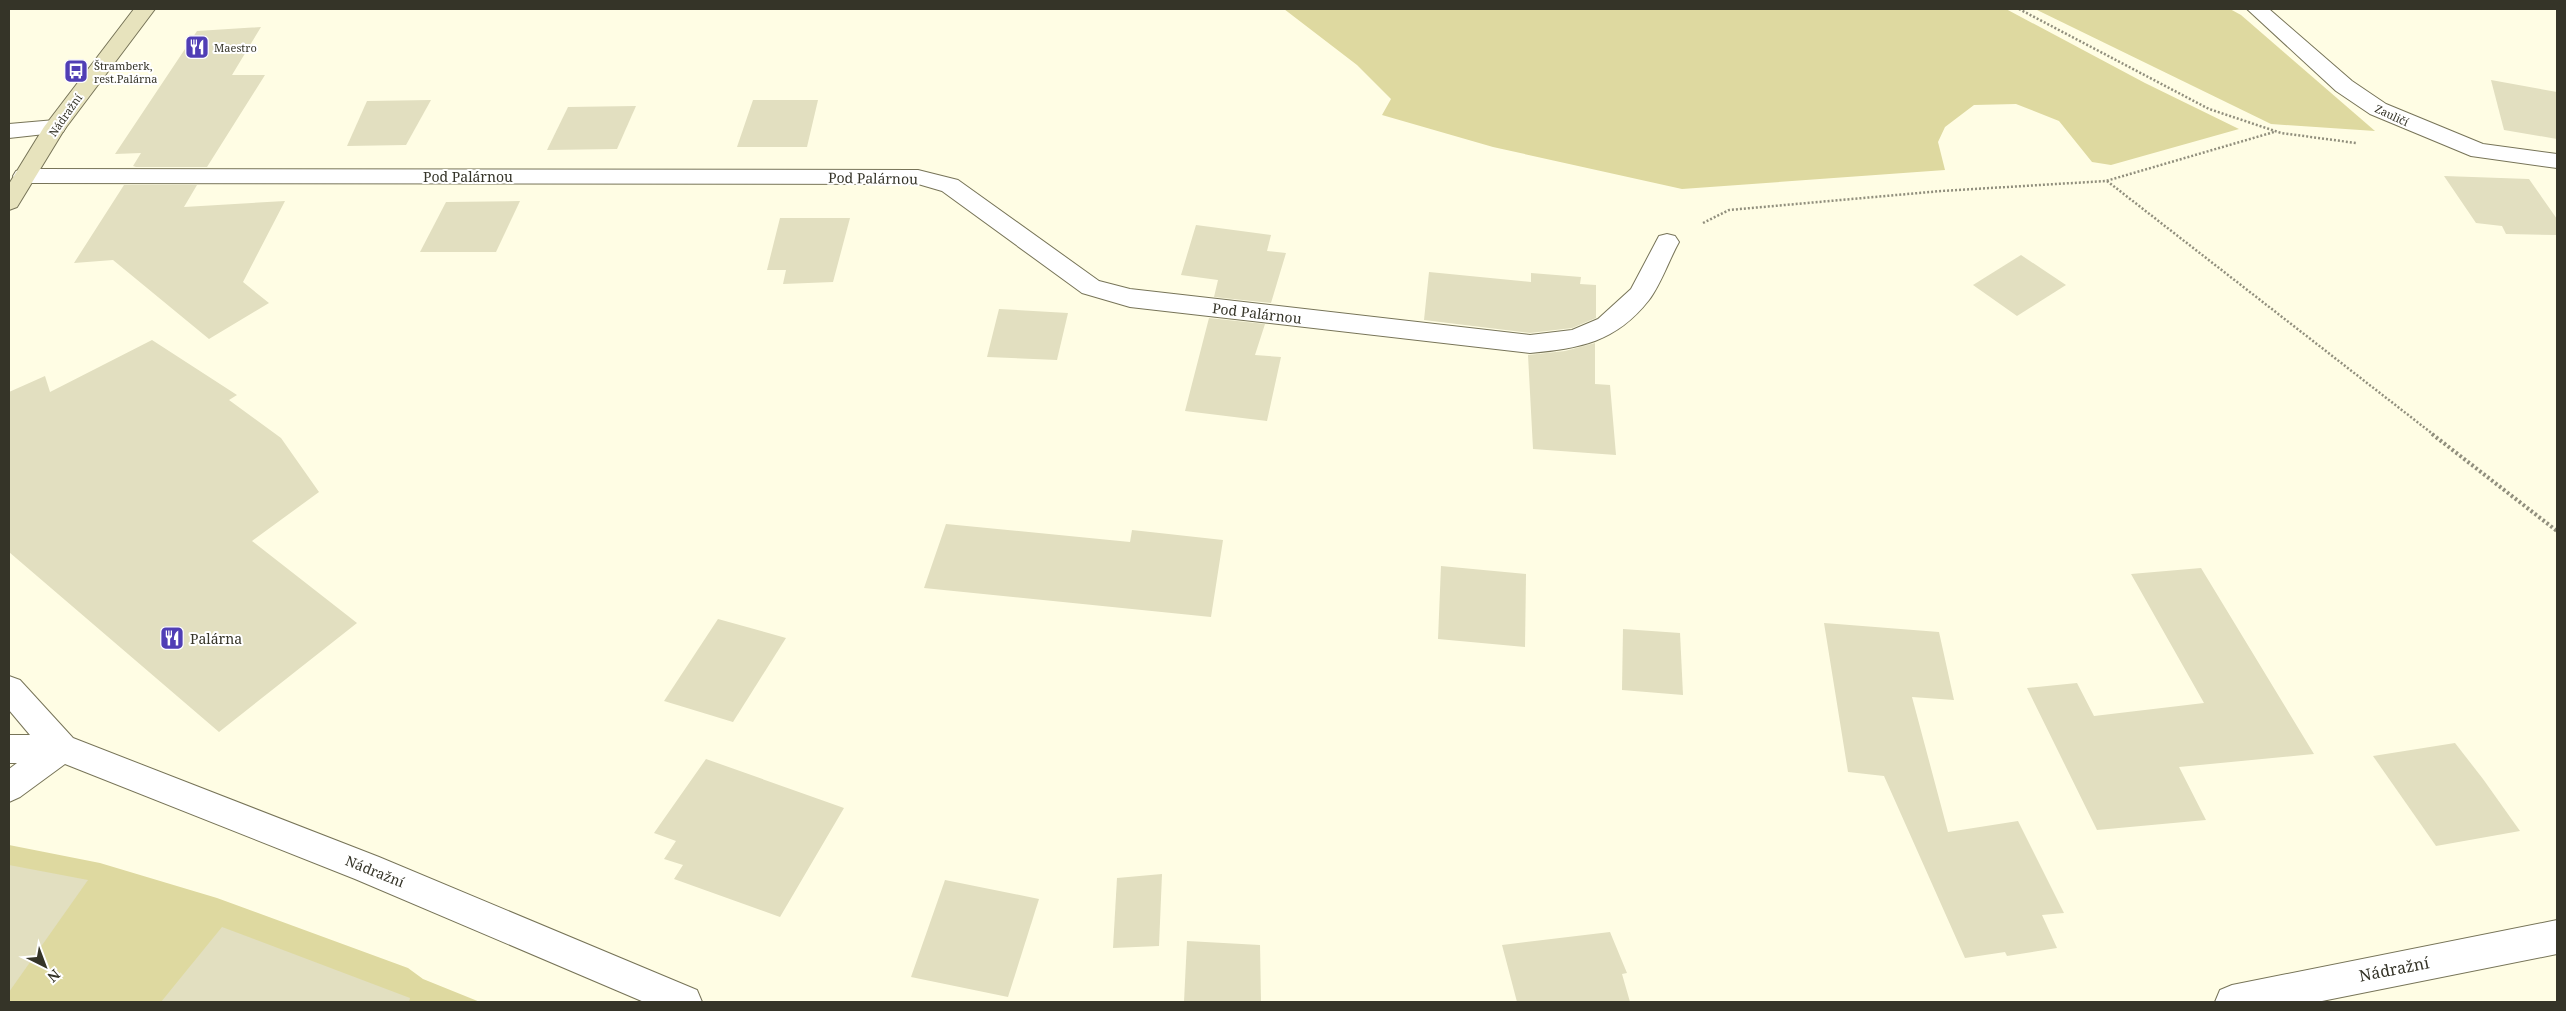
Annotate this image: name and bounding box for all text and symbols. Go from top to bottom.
restaurant icon: Maestro [184,34,210,60]
place label: Maestro [214,40,257,55]
bus stop icon: Štramberk, rest.Palárna [63,58,89,84]
place label: Štramberk, rest.Palárna [94,58,158,86]
street label: Nádražní [45,90,85,139]
street label: Zauličí [2373,101,2412,130]
street label: Pod Palárnou [423,167,513,186]
street label: Pod Palárnou [828,168,918,188]
street label: Pod Palárnou [1211,298,1303,328]
restaurant icon: Palárna [159,625,185,651]
place label: Palárna [190,629,242,648]
street label: Nádražní [343,851,408,892]
north arrow [20,941,70,991]
street label: Nádražní [2357,951,2431,987]
text: N [44,965,64,987]

